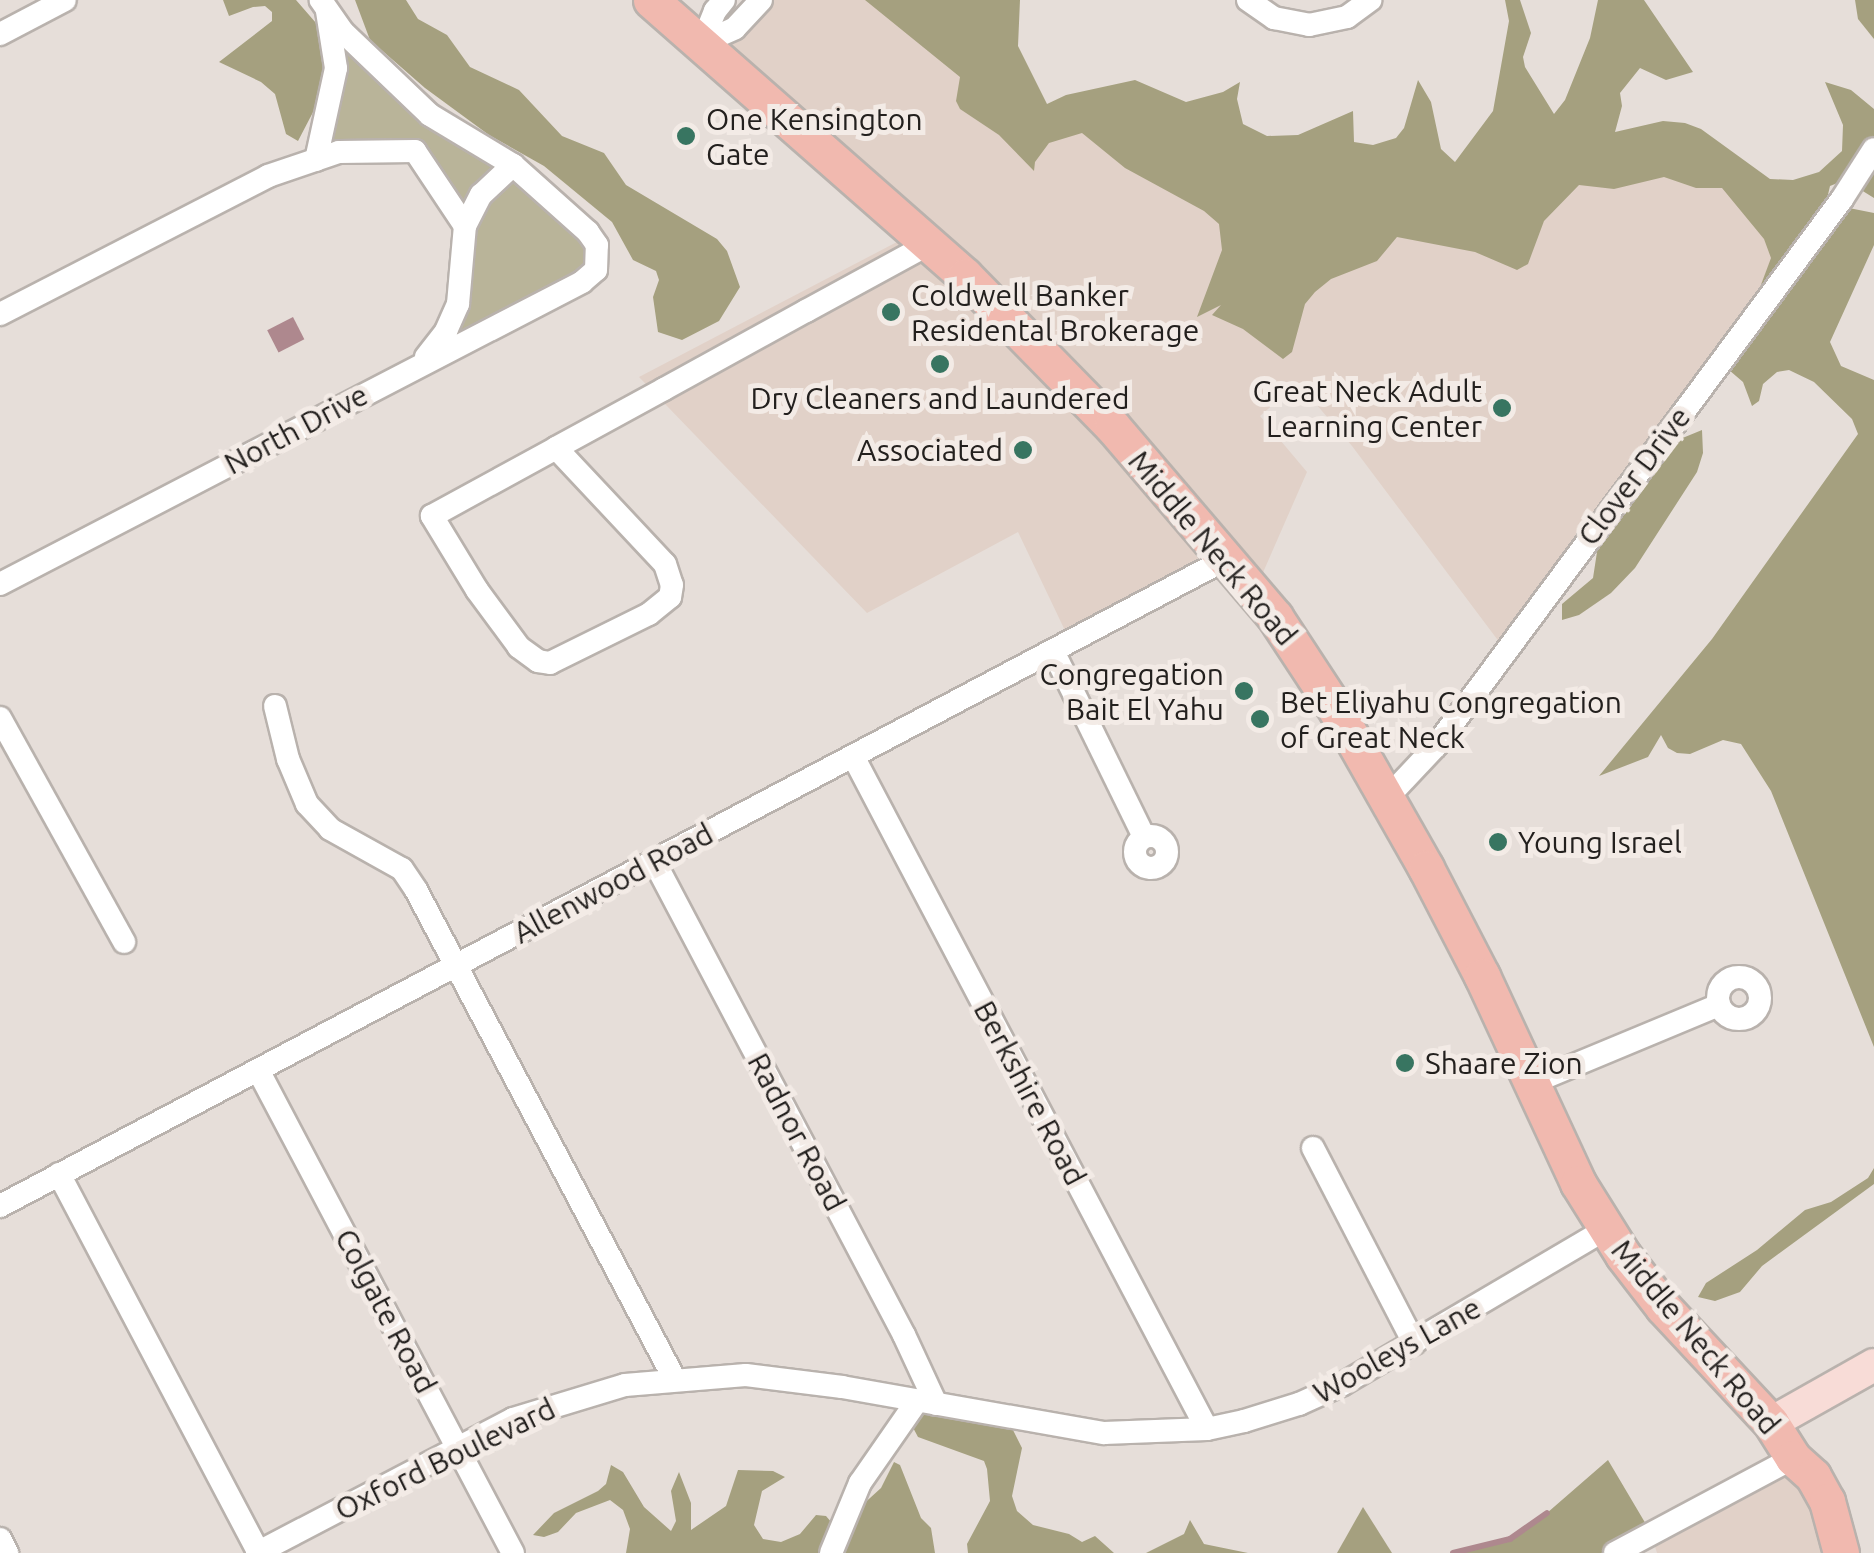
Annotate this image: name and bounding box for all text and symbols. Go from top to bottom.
place label: One Kensington Gate [706,101,923,172]
marker: One Kensington Gate [675,125,697,147]
place label: Coldwell Banker Residental Brokerage [911,277,1199,348]
marker: Coldwell Banker Residental Brokerage [880,301,902,323]
marker: Dry Cleaners and Laundered [929,353,951,375]
place label: Great Neck Adult Learning Center [1252,373,1482,444]
street label: North Drive [218,376,374,482]
place label: Dry Cleaners and Laundered [750,380,1130,416]
marker: Great Neck Adult Learning Center [1491,397,1513,419]
street label: Clover Drive [1570,400,1698,552]
place label: Associated [857,432,1003,468]
marker: Associated [1012,439,1034,461]
street label: Middle Neck Road [1121,443,1305,653]
place label: Congregation Bait El Yahu [1039,656,1224,726]
marker: Congregation Bait El Yahu [1233,680,1255,702]
place label: Bet Eliyahu Congregation of Great Neck [1280,684,1622,754]
marker: Bet Eliyahu Congregation of Great Neck [1249,708,1271,730]
street label: Allenwood Road [507,815,719,951]
place label: Young Israel [1518,824,1682,860]
marker: Young Israel [1487,831,1509,853]
street label: Berkshire Road [966,995,1094,1191]
place label: Shaare Zion [1425,1045,1583,1081]
street label: Radnor Road [740,1047,854,1217]
marker: Shaare Zion [1394,1052,1416,1074]
street label: Colgate Road [328,1223,444,1399]
street label: Middle Neck Road [1604,1232,1788,1442]
street label: Wooleys Lane [1307,1289,1487,1411]
street label: Oxford Boulevard [329,1390,561,1528]

